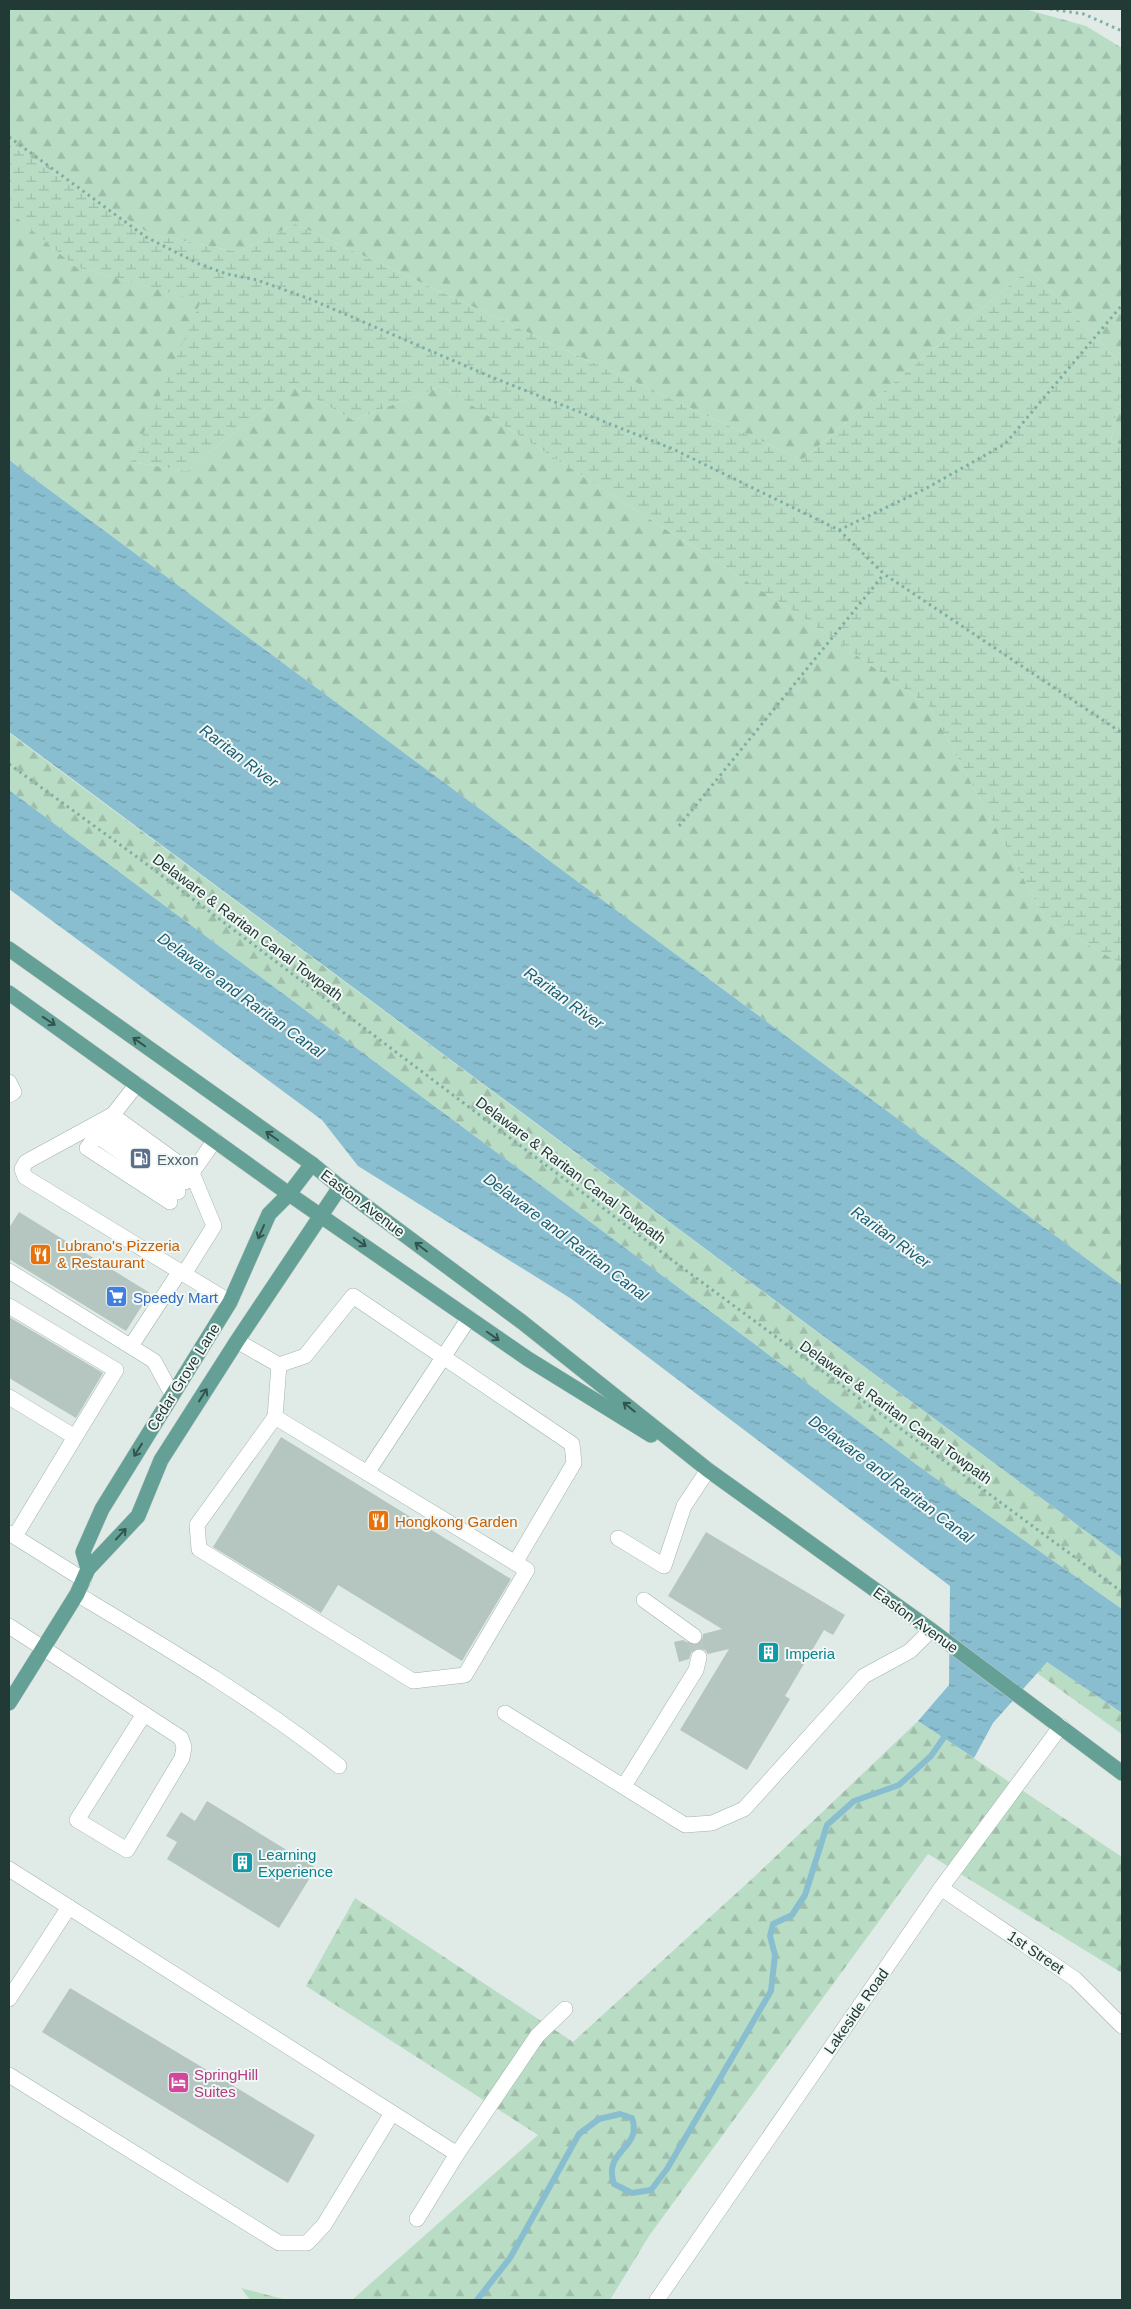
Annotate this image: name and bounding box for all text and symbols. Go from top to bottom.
water label: Raritan River [197,721,282,791]
street label: Delaware & Raritan Canal Towpath [150,850,346,1004]
water label: Delaware and Raritan Canal [155,929,328,1061]
water label: Raritan River [521,964,607,1033]
one-way arrow [42,1016,56,1026]
one-way arrow [132,1037,146,1047]
street label: Delaware & Raritan Canal Towpath [473,1093,669,1247]
one-way arrow [265,1131,279,1141]
fuel station icon: Exxon [129,1147,153,1171]
place label: Exxon [157,1151,199,1168]
street label: Easton Avenue [318,1166,408,1240]
water label: Delaware and Raritan Canal [481,1170,652,1305]
water label: Raritan River [848,1203,934,1272]
one-way arrow [256,1224,265,1239]
place label: Lubrano's Pizzeria & Restaurant [57,1237,181,1271]
one-way arrow [353,1237,367,1247]
restaurant icon: Lubrano's Pizzeria & Restaurant [29,1242,53,1266]
one-way arrow [414,1242,428,1252]
supermarket icon: Speedy Mart [105,1285,129,1309]
place label: Speedy Mart [133,1289,219,1306]
street label: Cedar Grove Lane [143,1320,223,1434]
one-way arrow [486,1331,500,1341]
street label: Delaware & Raritan Canal Towpath [797,1337,995,1487]
one-way arrow [198,1388,208,1402]
one-way arrow [622,1401,635,1412]
water label: Delaware and Raritan Canal [806,1412,977,1547]
one-way arrow [133,1442,143,1456]
restaurant icon: Hongkong Garden [367,1509,391,1533]
place label: Hongkong Garden [395,1513,518,1530]
one-way arrow [115,1527,127,1540]
street label: Easton Avenue [870,1584,962,1656]
building icon: Imperia [757,1641,781,1665]
place label: Imperia [785,1645,836,1662]
place label: Learning Experience [258,1846,333,1880]
building icon: Learning Experience [230,1851,254,1875]
street label: 1st Street [1005,1927,1068,1977]
street label: Lakeside Road [820,1965,892,2057]
place label: SpringHill Suites [194,2066,258,2100]
hotel icon: SpringHill Suites [166,2071,190,2095]

